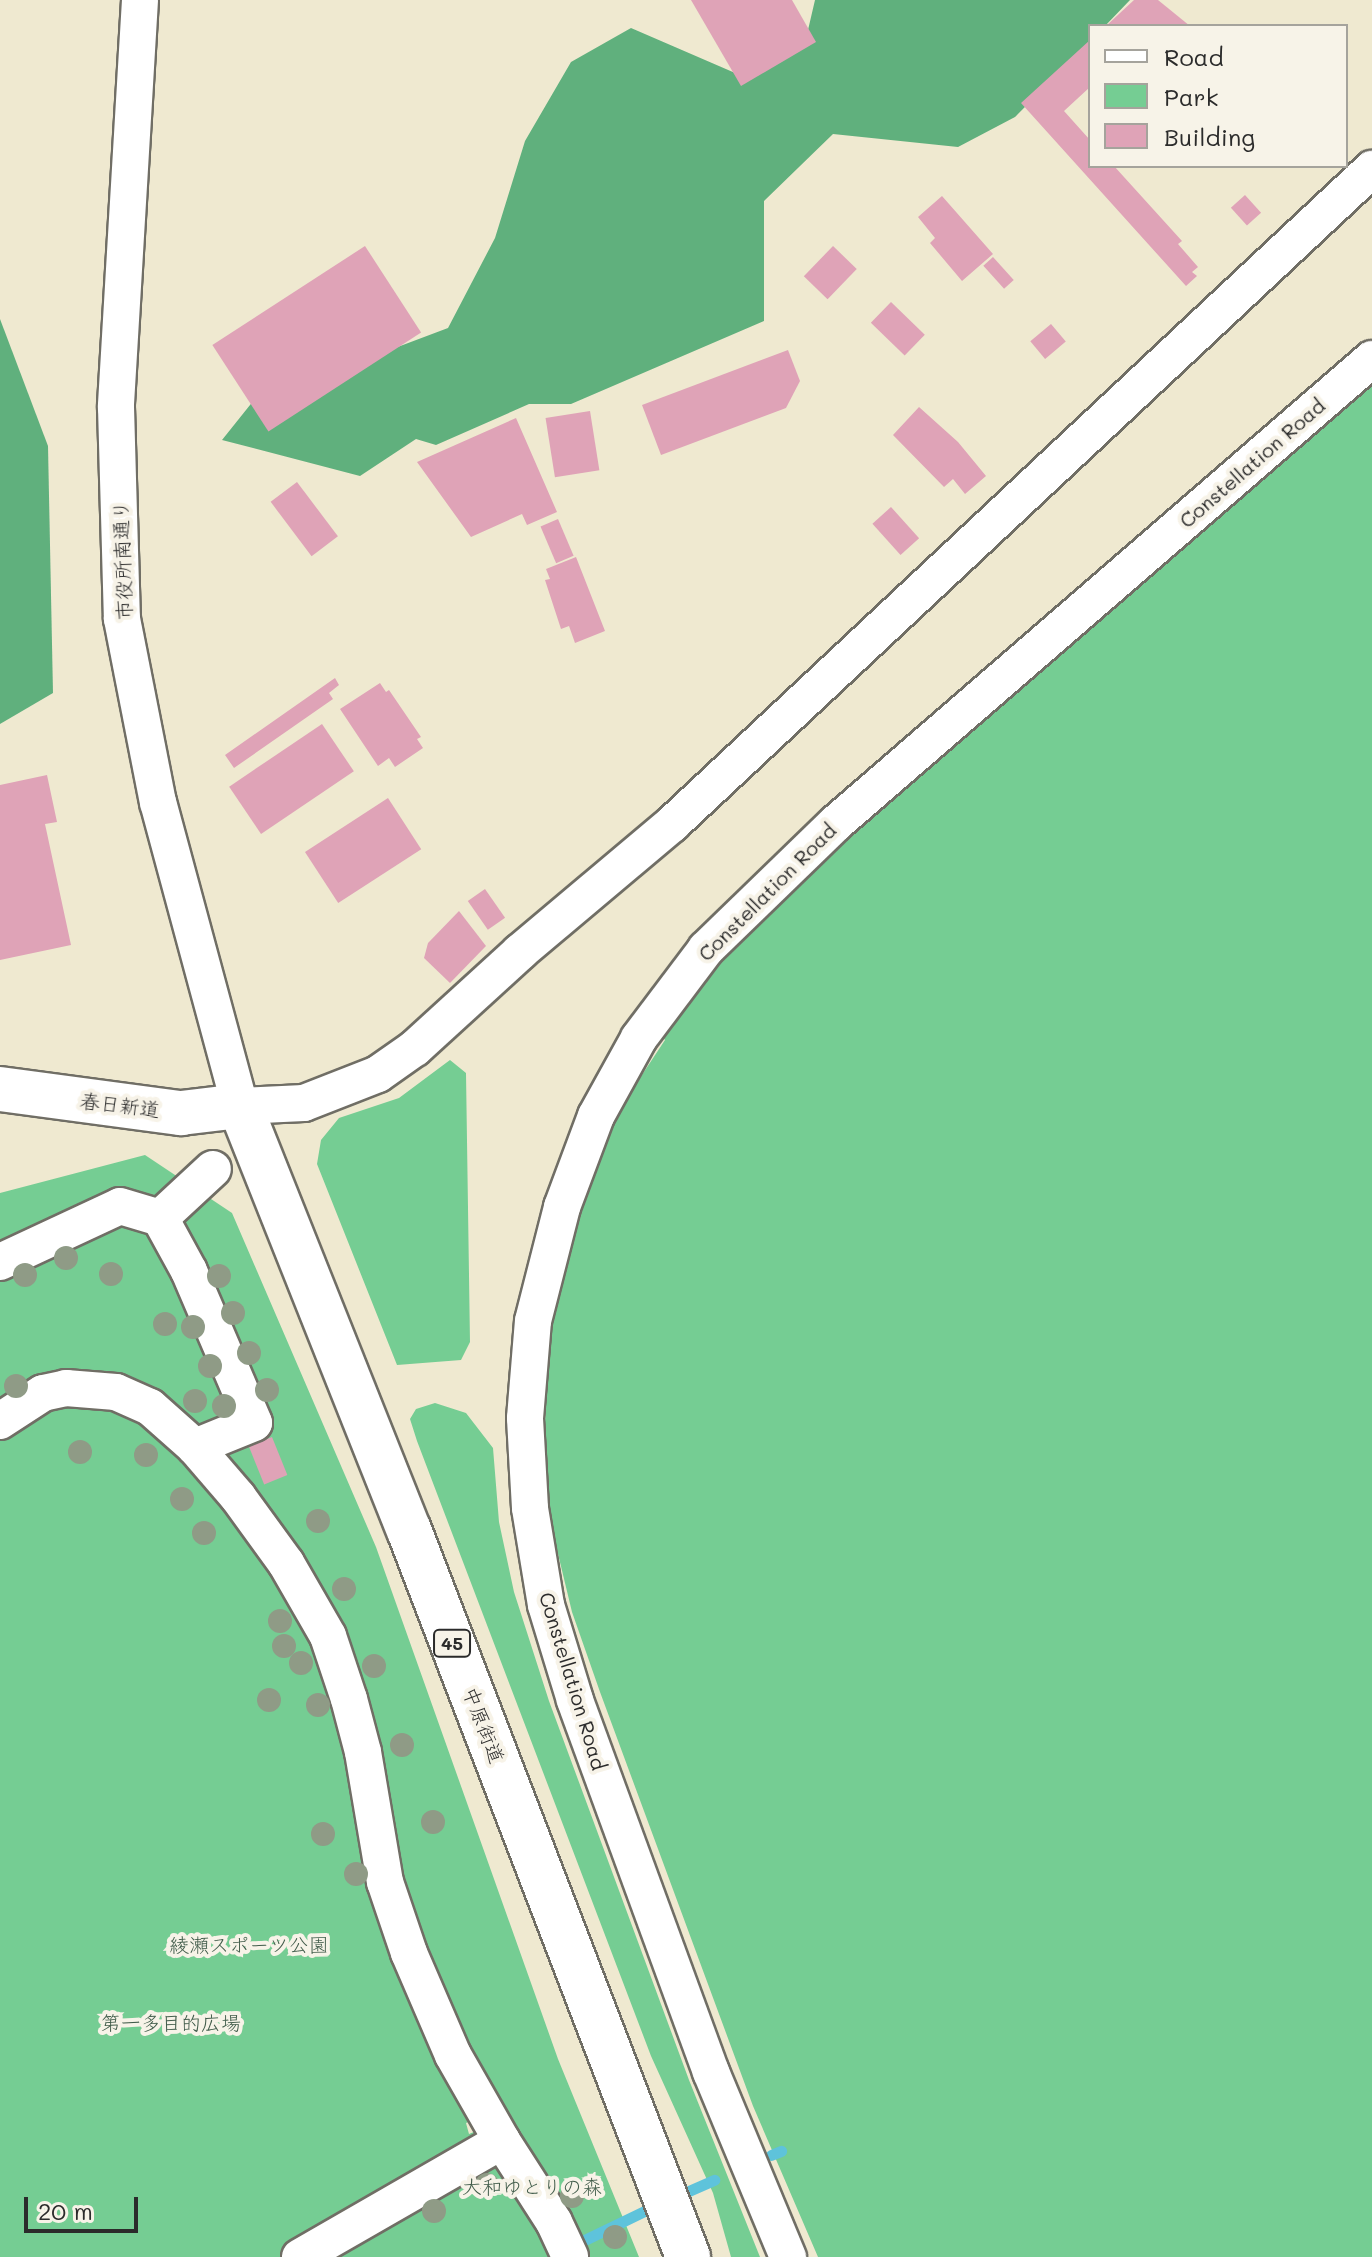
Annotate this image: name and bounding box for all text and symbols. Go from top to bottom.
legend [1088,24,1348,168]
text: Road [1164,41,1224,72]
text: Park [1164,81,1218,112]
text: Building [1164,121,1255,152]
street label: Constellation Road [1174,393,1330,533]
street label: 市役所南通り [108,500,136,620]
street label: Constellation Road [693,818,841,966]
street label: 春日新道 [79,1088,161,1122]
street label: Constellation Road [535,1589,611,1773]
road number: 45 [432,1629,472,1657]
street label: 中原街道 [458,1683,510,1767]
park label: 綾瀬スポーツ公園 [169,1932,329,1956]
park label: 第一多目的広場 [101,2010,241,2034]
park label: 大和ゆとりの森 [462,2174,602,2198]
scale bar [28,2181,142,2231]
text: 20 m [38,2195,93,2226]

